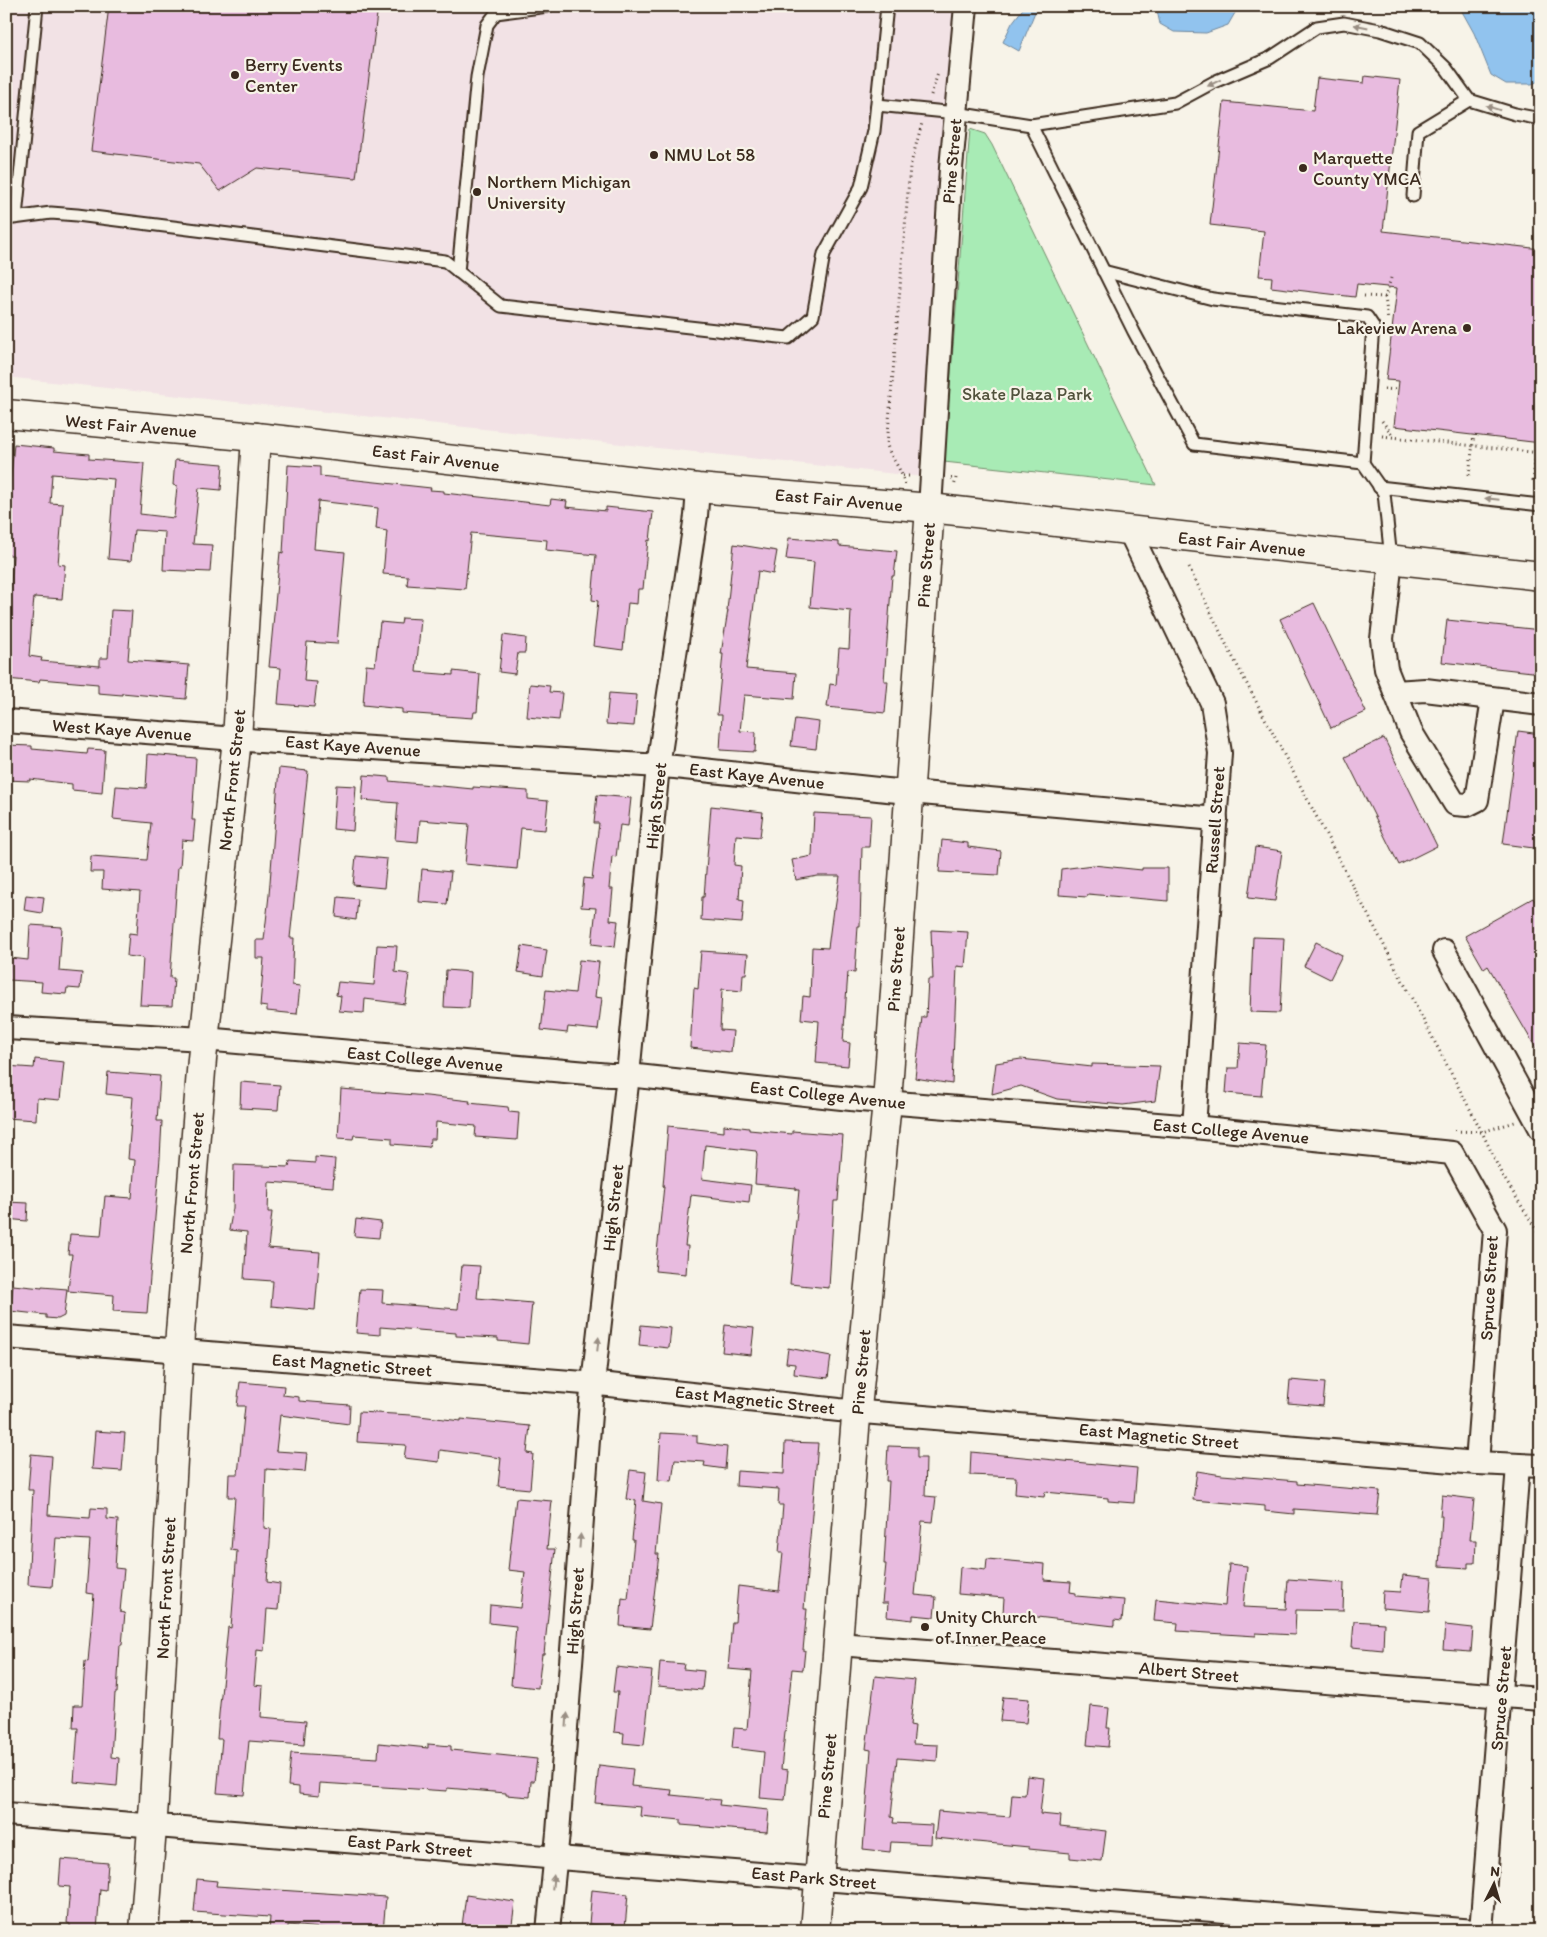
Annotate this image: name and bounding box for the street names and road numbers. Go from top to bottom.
street label: Pine Street [937,117,967,205]
street label: West Fair Avenue [64,409,198,443]
street label: East Fair Avenue [371,439,501,477]
street label: East Fair Avenue [774,483,904,517]
street label: Pine Street [912,521,940,609]
street label: East Fair Avenue [1177,526,1307,562]
street label: North Front Street [214,708,250,852]
street label: West Kaye Avenue [51,714,193,746]
street label: East Kaye Avenue [284,730,422,762]
street label: East Kaye Avenue [688,758,826,794]
street label: High Street [640,761,672,851]
street label: Russell Street [1200,765,1230,874]
street label: Pine Street [882,925,910,1013]
street label: East College Avenue [346,1041,504,1077]
street label: East College Avenue [749,1076,907,1114]
street label: North Front Street [175,1111,209,1255]
street label: East College Avenue [1152,1113,1310,1149]
street label: High Street [597,1163,629,1253]
street label: Spruce Street [1475,1235,1503,1341]
street label: Pine Street [846,1328,876,1416]
street label: East Magnetic Street [271,1348,433,1382]
street label: East Magnetic Street [674,1381,836,1419]
street label: East Magnetic Street [1078,1418,1240,1454]
street label: North Front Street [151,1516,181,1660]
street label: High Street [561,1566,589,1655]
street label: Spruce Street [1485,1644,1517,1751]
street label: Albert Street [1138,1657,1240,1687]
street label: Pine Street [812,1732,842,1820]
street label: East Park Street [346,1830,474,1862]
street label: East Park Street [750,1862,878,1894]

